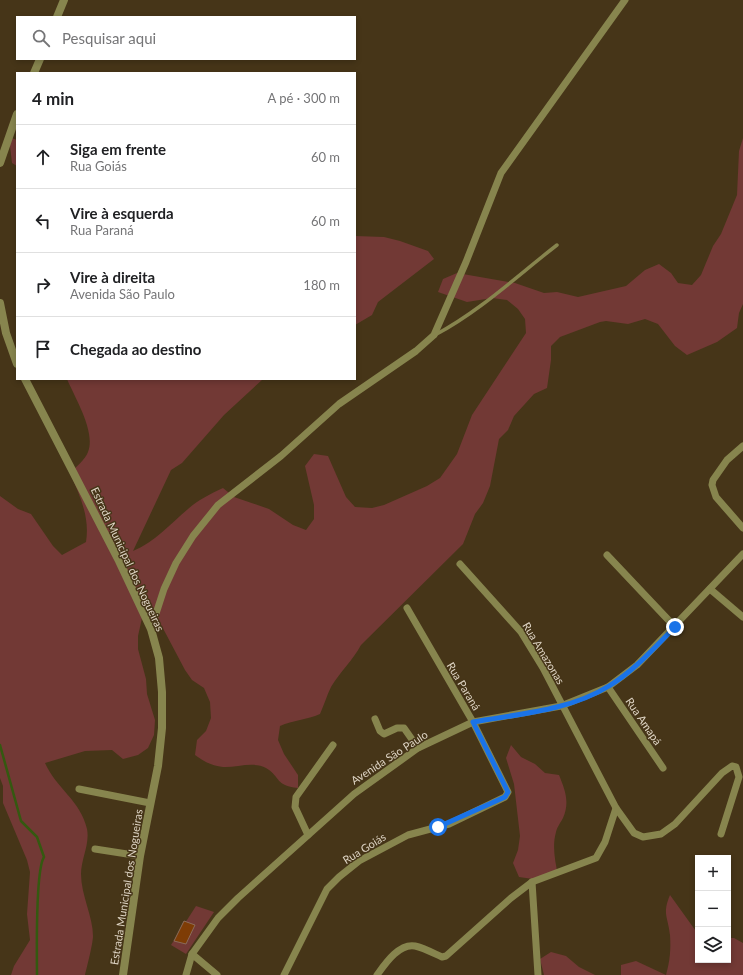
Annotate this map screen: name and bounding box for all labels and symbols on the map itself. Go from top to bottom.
street label: Estrada Municipal dos Nogueiras [89,485,167,633]
route end [666,618,684,636]
street label: Rua Amazonas [520,620,568,687]
street label: Rua Paraná [445,660,483,712]
street label: Rua Amapá [623,695,665,747]
street label: Avenida São Paulo [348,727,430,787]
street label: Estrada Municipal dos Nogueiras [107,808,145,966]
route start [429,818,447,836]
street label: Rua Goiás [340,830,388,866]

